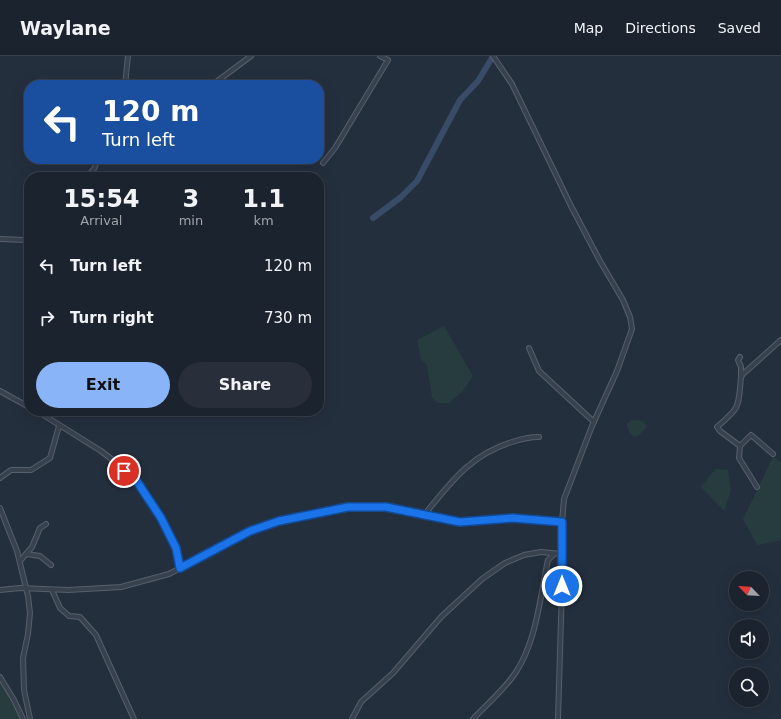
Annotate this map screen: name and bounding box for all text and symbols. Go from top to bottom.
text: Waylane [20,17,111,39]
text: Map [574,20,603,36]
text: Directions [625,20,696,36]
text: Saved [718,20,761,36]
text: 120 m [102,95,199,128]
icon: left [36,96,88,148]
text: Turn left [102,129,175,150]
text: 15:54 [63,185,140,213]
text: 3 [183,185,199,213]
text: 1.1 [242,185,285,213]
text: Arrival [80,213,122,228]
text: min [179,213,203,228]
text: km [254,213,274,228]
icon: left [36,255,58,277]
text: Turn left [70,257,142,275]
text: 120 m [264,257,312,275]
icon: right [36,307,58,329]
text: Turn right [70,309,154,327]
text: 730 m [264,309,312,327]
button: Exit [36,362,170,408]
button: Share [178,362,312,408]
pin [107,454,141,488]
icon: arrive [113,460,135,482]
position arrow [541,565,583,607]
north arrow [729,571,769,611]
map controls [729,571,769,707]
button: sound [729,619,769,659]
button: search [729,667,769,707]

